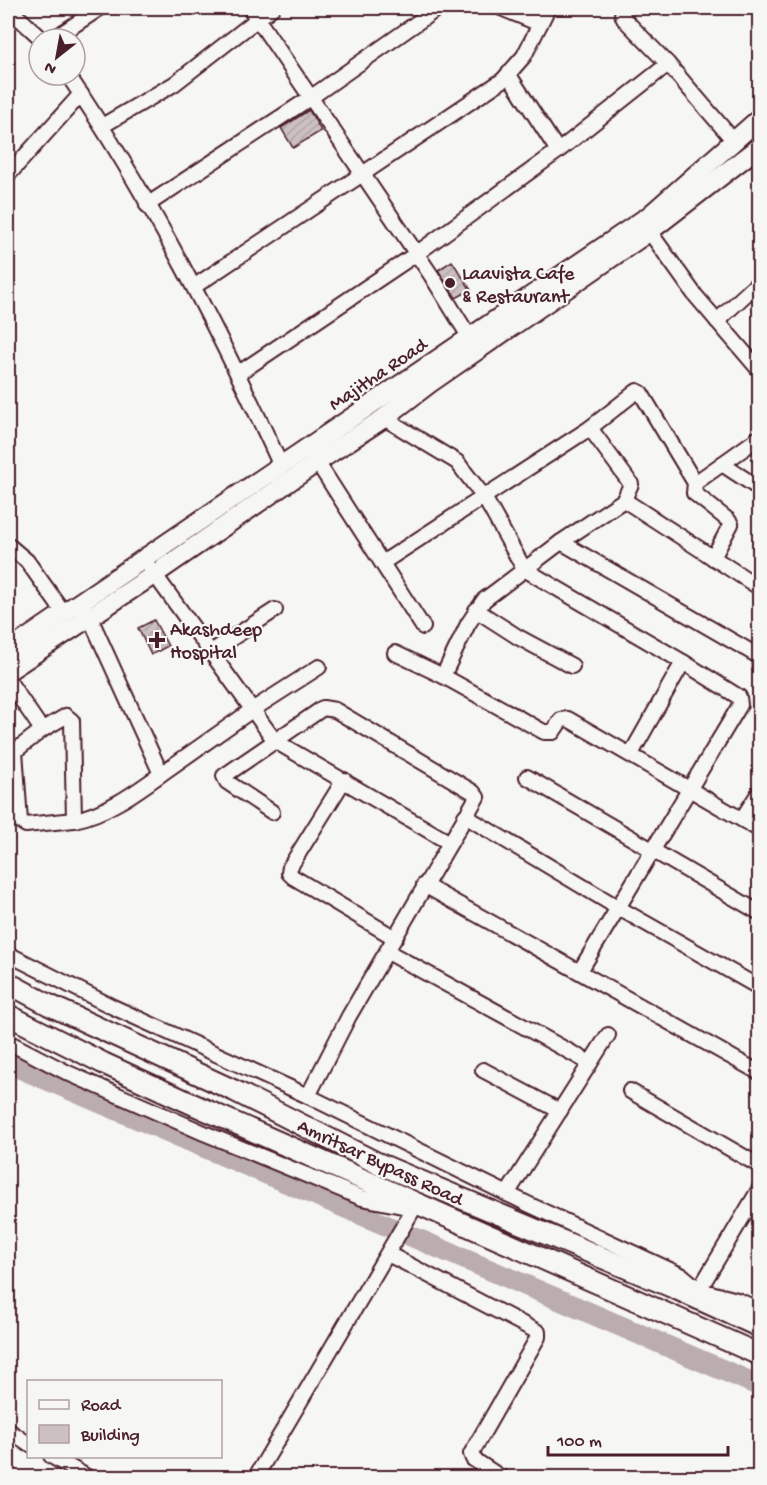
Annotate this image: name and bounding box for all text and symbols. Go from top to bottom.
north arrow [27,27,87,87]
text: N [41,56,60,78]
place label: Laavista Cafe & Restaurant [462,264,575,310]
marker: Laavista Cafe & Restaurant [443,276,457,290]
street label: Majitha Road [325,333,434,417]
place label: Akashdeep Hospital [170,620,262,666]
marker: Akashdeep Hospital [148,631,166,649]
street label: Amritsar Bypass Road [293,1116,468,1214]
legend [27,1380,222,1458]
text: Road [81,1396,122,1417]
scale bar [548,1419,728,1457]
text: Building [80,1426,140,1447]
text: 100 m [556,1432,602,1453]

